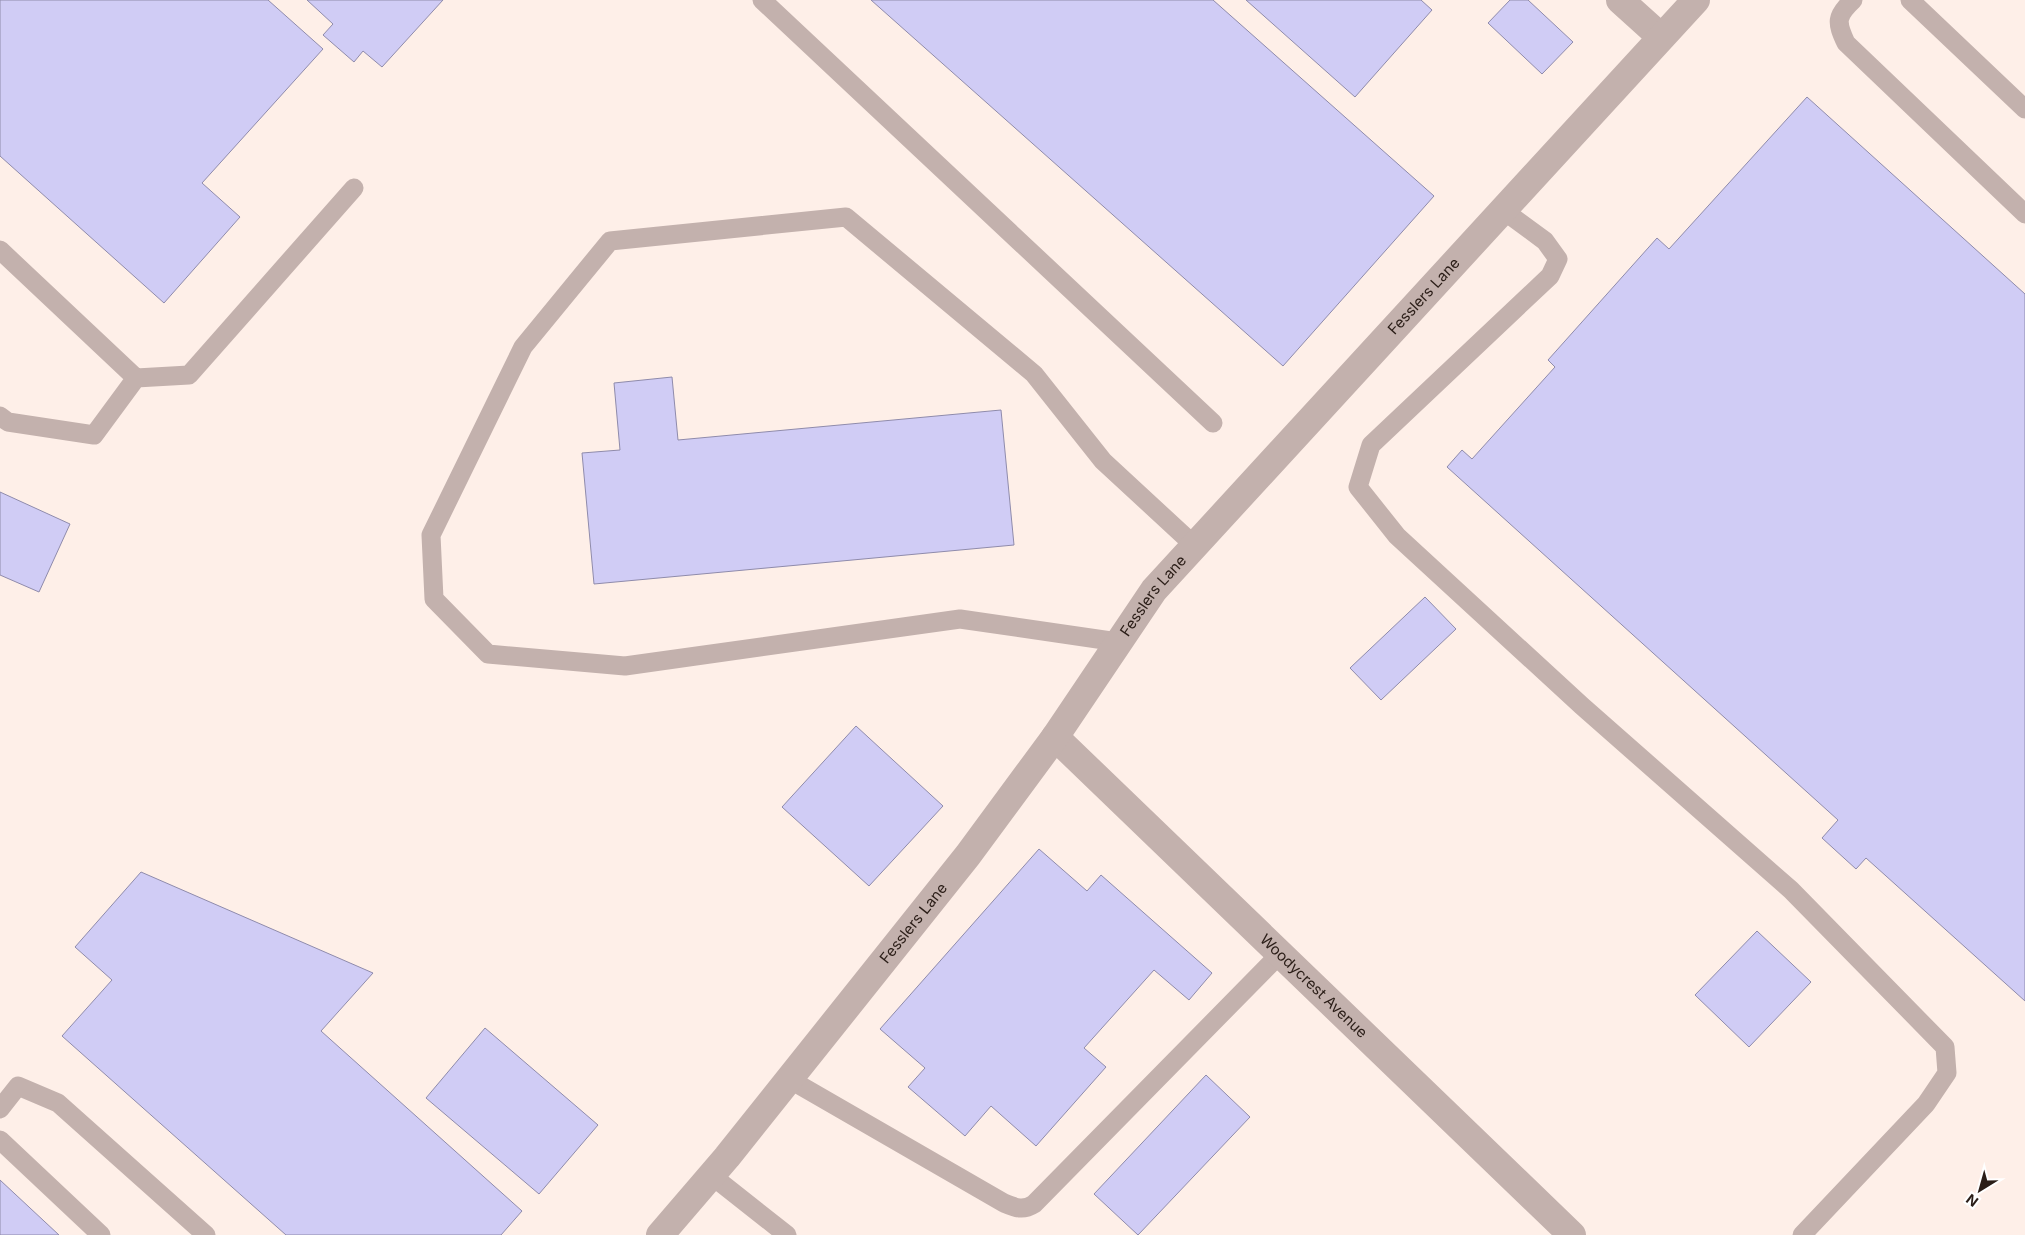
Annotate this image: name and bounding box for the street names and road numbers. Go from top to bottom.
street label: Fesslers Lane [1384,253,1464,338]
street label: Fesslers Lane [1116,551,1190,640]
street label: Fesslers Lane [875,879,951,967]
street label: Woodycrest Avenue [1256,930,1372,1042]

